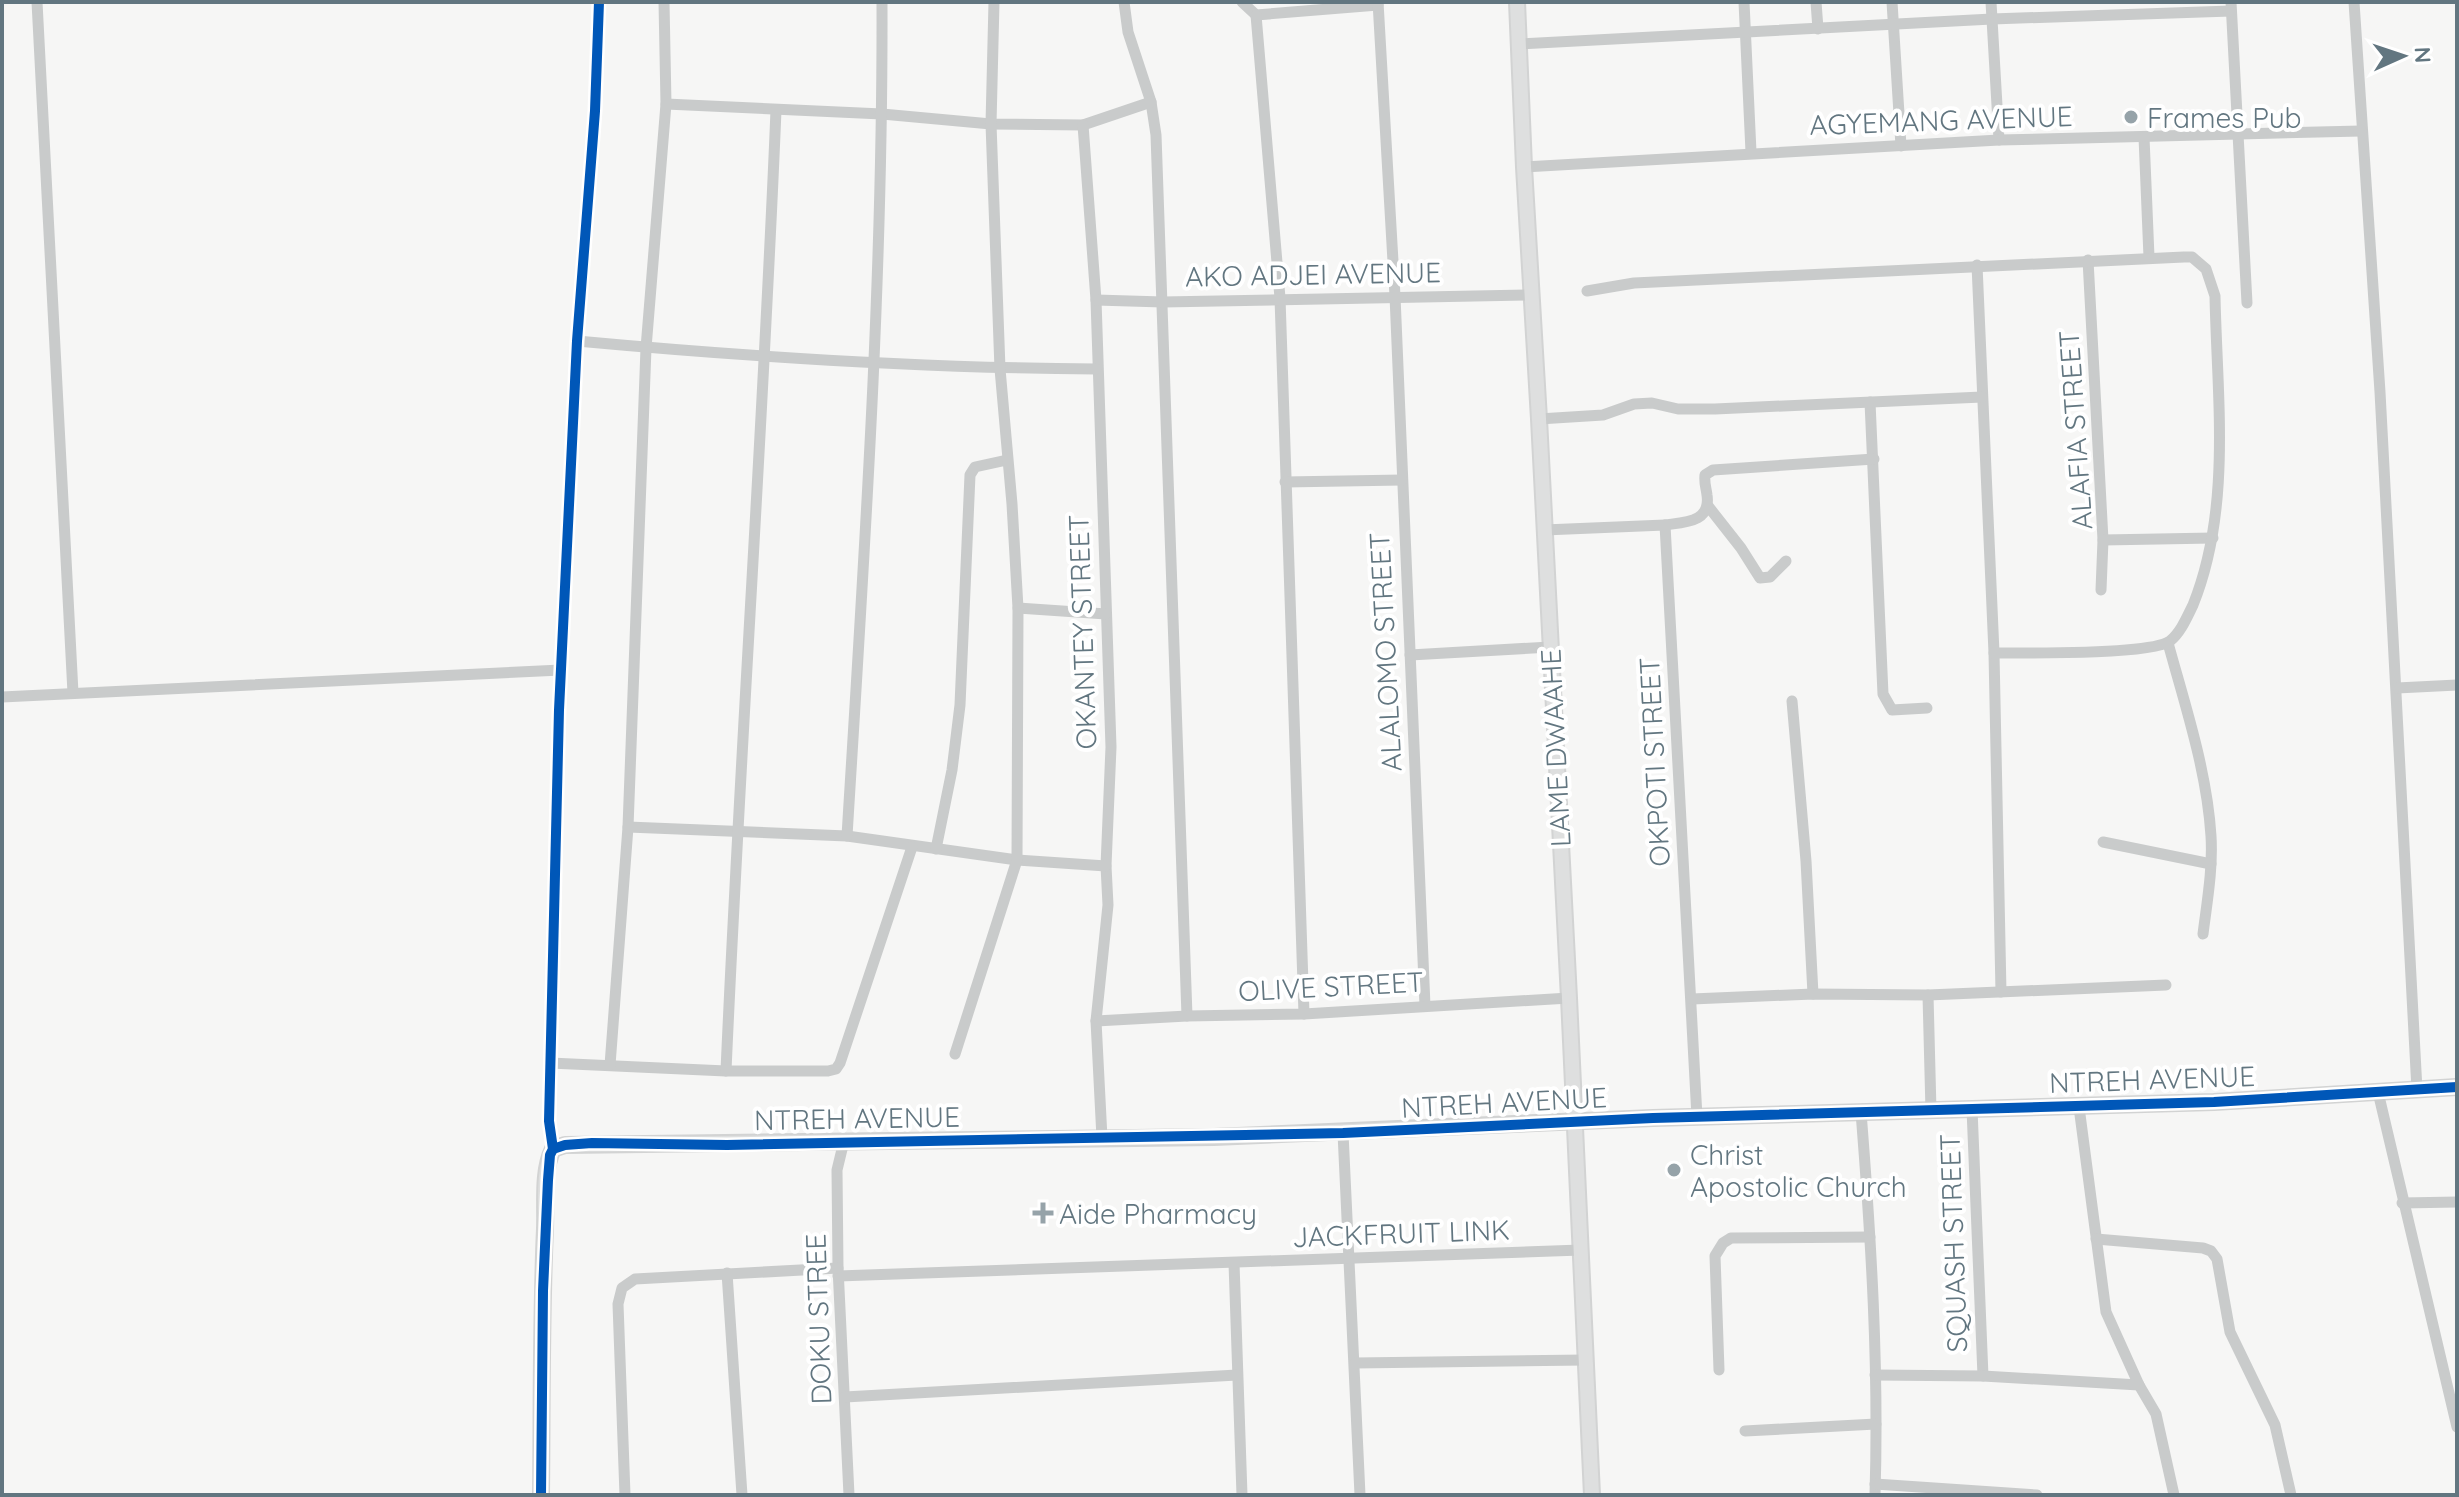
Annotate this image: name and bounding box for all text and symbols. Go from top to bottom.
north arrow [2363,16,2443,96]
text: N [2409,46,2437,64]
street label: AGYEMANG AVENUE [1809,98,2073,142]
place label: Frames Pub [2147,100,2302,135]
marker: Frames Pub [2122,108,2140,126]
street label: AKO ADJEI AVENUE [1185,254,1441,294]
street label: ALAFIA STREET [2051,329,2099,531]
street label: OKANTEY STREET [1060,514,1104,750]
street label: ALALOMO STREET [1361,531,1409,773]
street label: LAME DWAAHE [1532,648,1578,848]
street label: OKPOTI STREET [1631,656,1677,868]
street label: OLIVE STREET [1237,964,1425,1008]
street label: NTREH AVENUE [2048,1058,2256,1100]
street label: NTREH AVENUE [1400,1079,1608,1125]
street label: NTREH AVENUE [754,1099,960,1137]
street label: SQUASH STREET [1932,1133,1974,1353]
place label: Christ Apostolic Church [1690,1137,1907,1204]
marker: Christ Apostolic Church [1665,1161,1683,1179]
place label: Aide Pharmacy [1059,1196,1257,1231]
marker: Aide Pharmacy [1034,1204,1052,1222]
street label: JACKFRUIT LINK [1291,1212,1511,1254]
street label: DOKU STREE [798,1233,838,1405]

